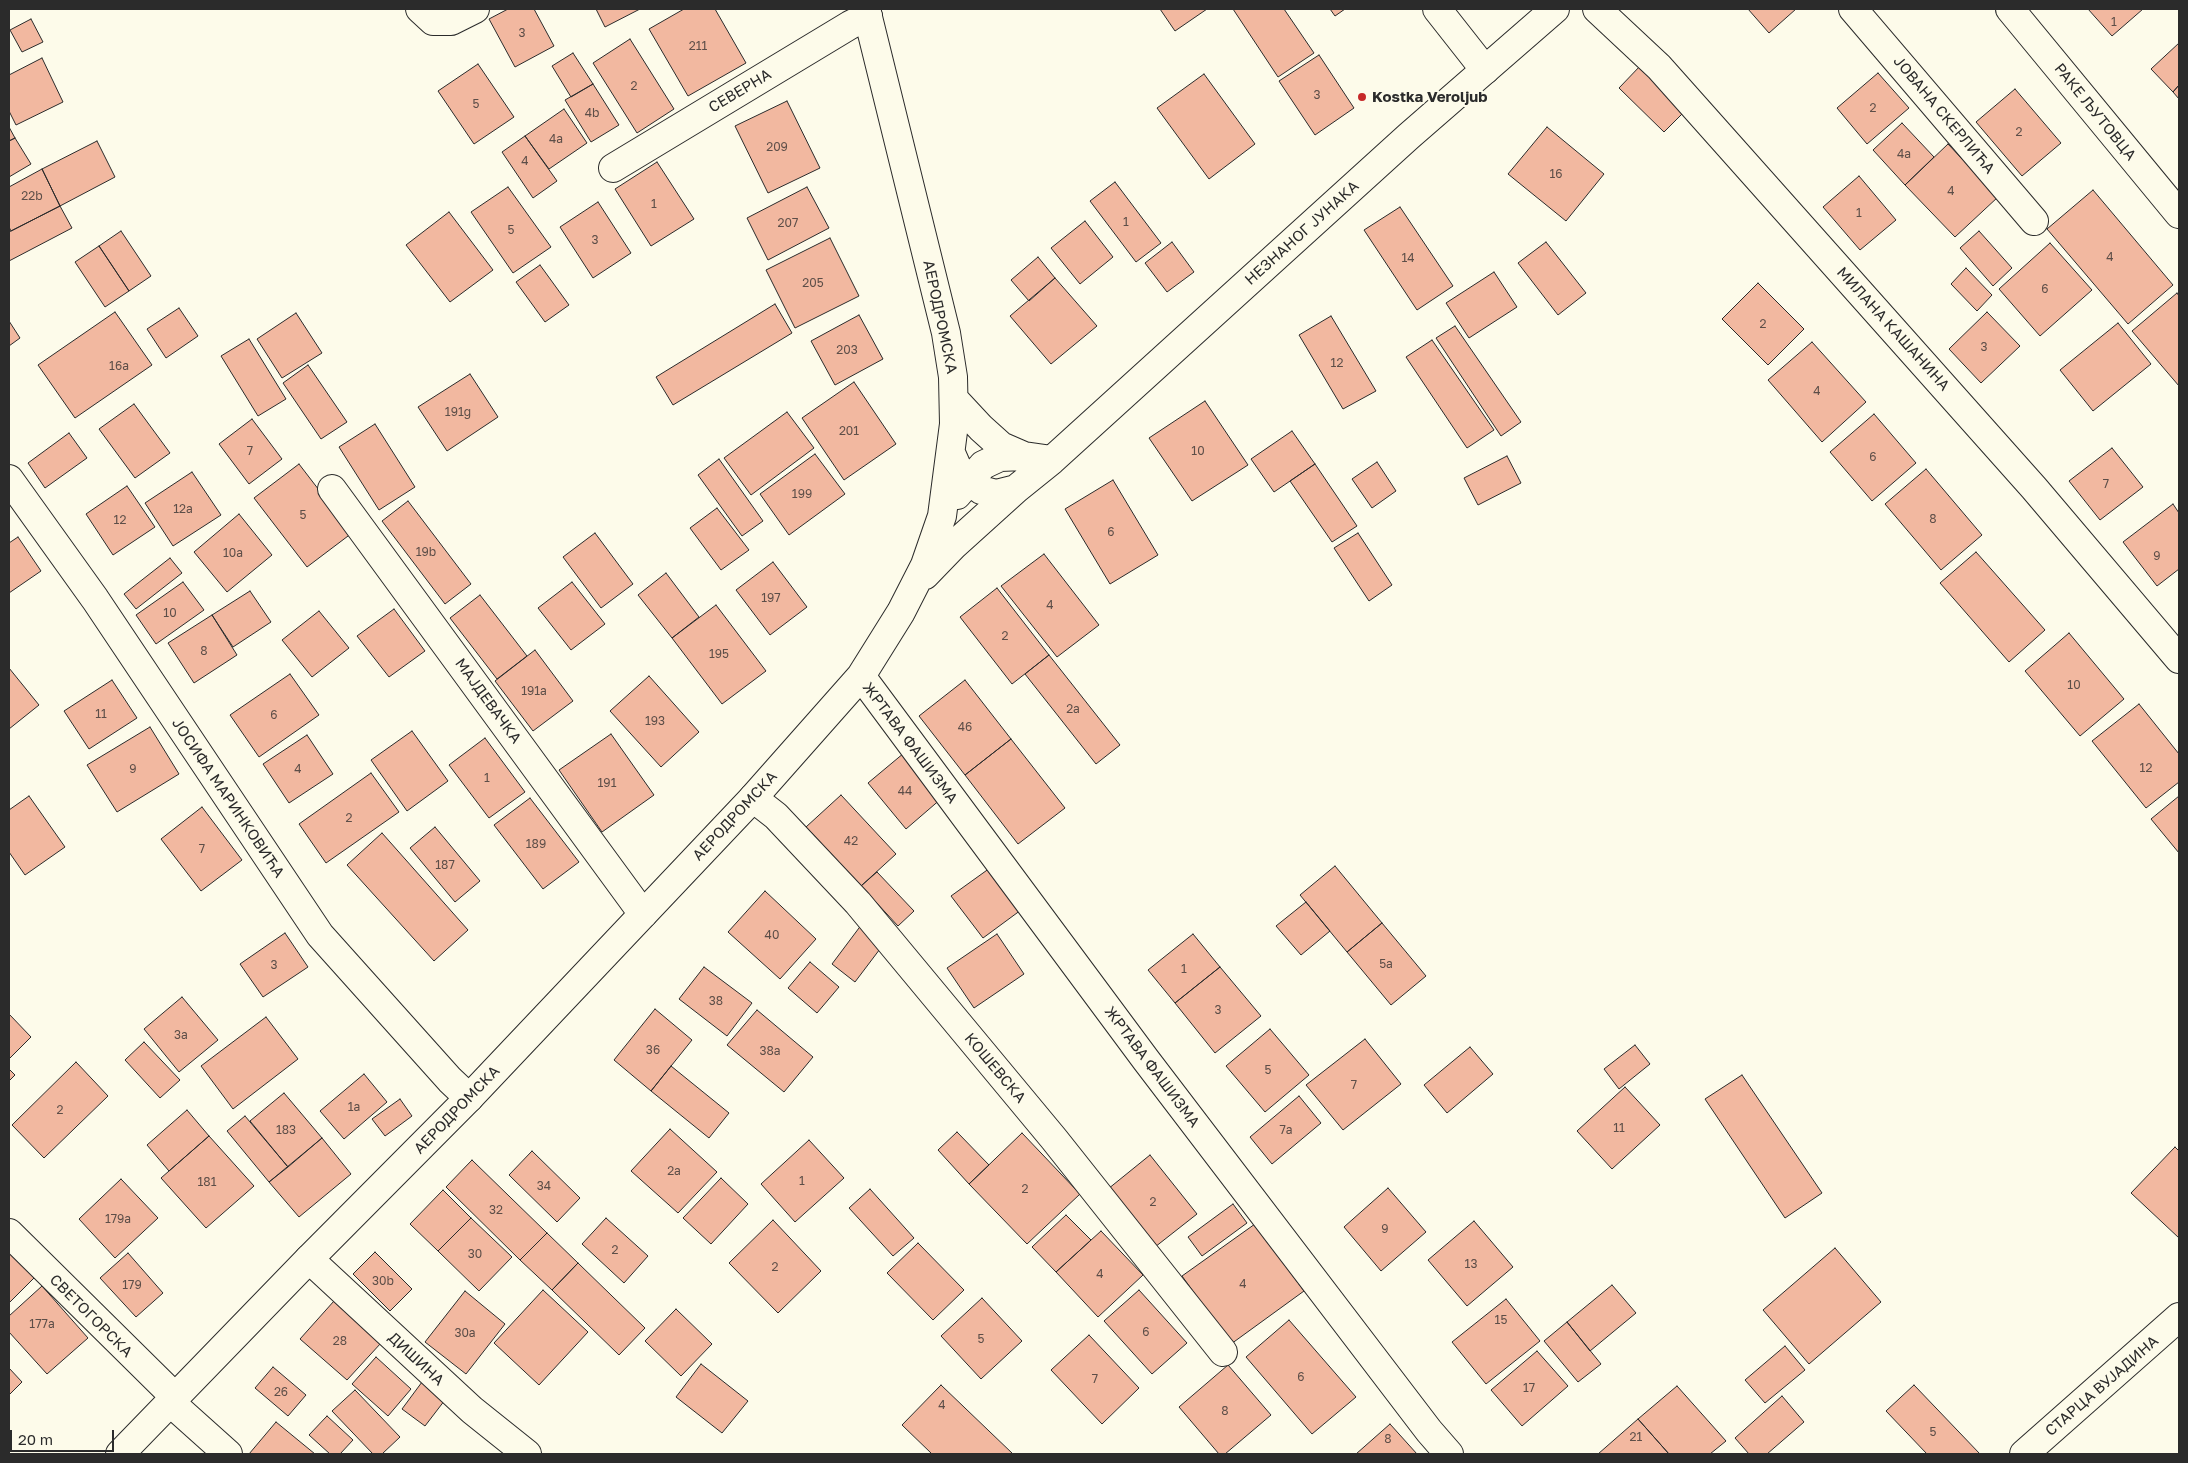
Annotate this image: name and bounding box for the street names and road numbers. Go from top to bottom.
street label: ЈОВАНА СКЕРЛИЋА [1890,53,1998,177]
street label: РАКЕ ЉУТОВЦА [2050,60,2140,164]
street label: СЕВЕРНА [705,65,775,117]
street label: НЕЗНАНОГ ЈУНАКА [1241,177,1363,289]
street label: АЕРОДРОМСКА [919,259,961,375]
street label: МИЛАНА КАШАНИНА [1833,264,1953,394]
street label: МАЈДЕВАЧКА [451,655,525,747]
street label: ЖРТАВА ФАШИЗМА [859,679,961,807]
street label: ЈОСИФА МАРИНКОВИЋА [168,715,288,881]
street label: АЕРОДРОМСКА [689,768,781,864]
street label: ЖРТАВА ФАШИЗМА [1101,1003,1203,1131]
street label: КОШЕВСКА [960,1029,1030,1107]
street label: АЕРОДРОМСКА [410,1062,504,1158]
street label: СВЕТОГОРСКА [46,1271,136,1361]
street label: ДИШИНА [384,1329,448,1389]
street label: СТАРЦА ВУЈАДИНА [2042,1332,2162,1440]

